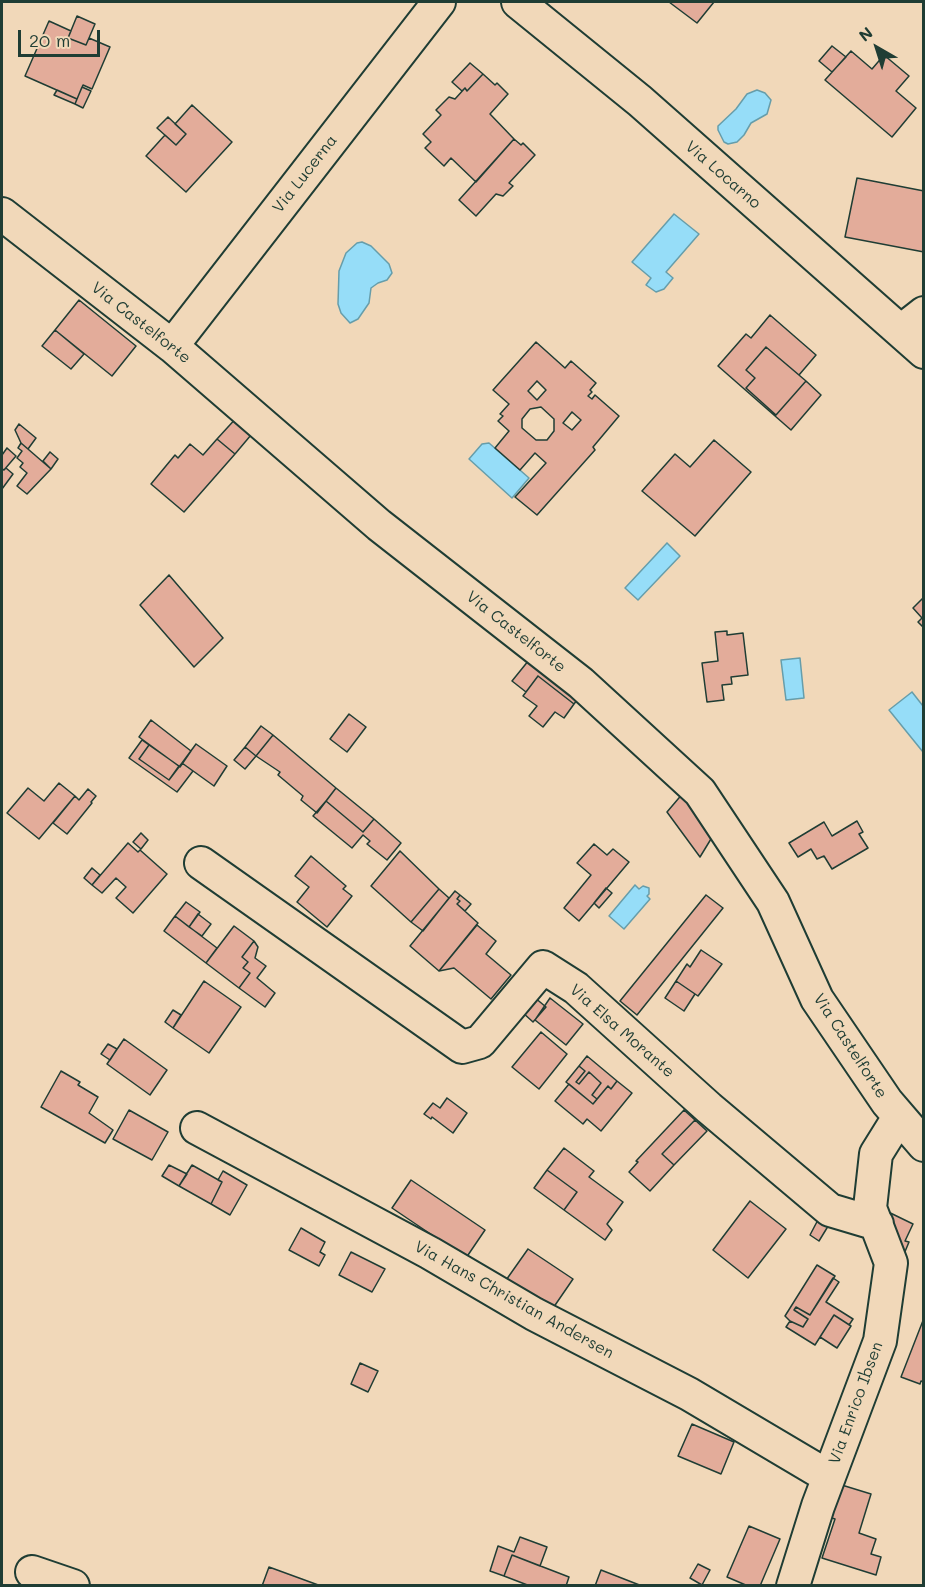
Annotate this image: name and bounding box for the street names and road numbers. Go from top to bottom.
street label: Via Lucerna [269,131,341,217]
street label: Via Locarno [681,137,765,213]
street label: Via Castelforte [87,278,195,368]
street label: Via Castelforte [462,587,570,677]
street label: Via Elsa Morante [566,980,678,1082]
street label: Via Castelforte [809,990,891,1102]
street label: Via Hans Christian Andersen [411,1237,617,1363]
street label: Via Enrico Ibsen [825,1339,887,1467]

